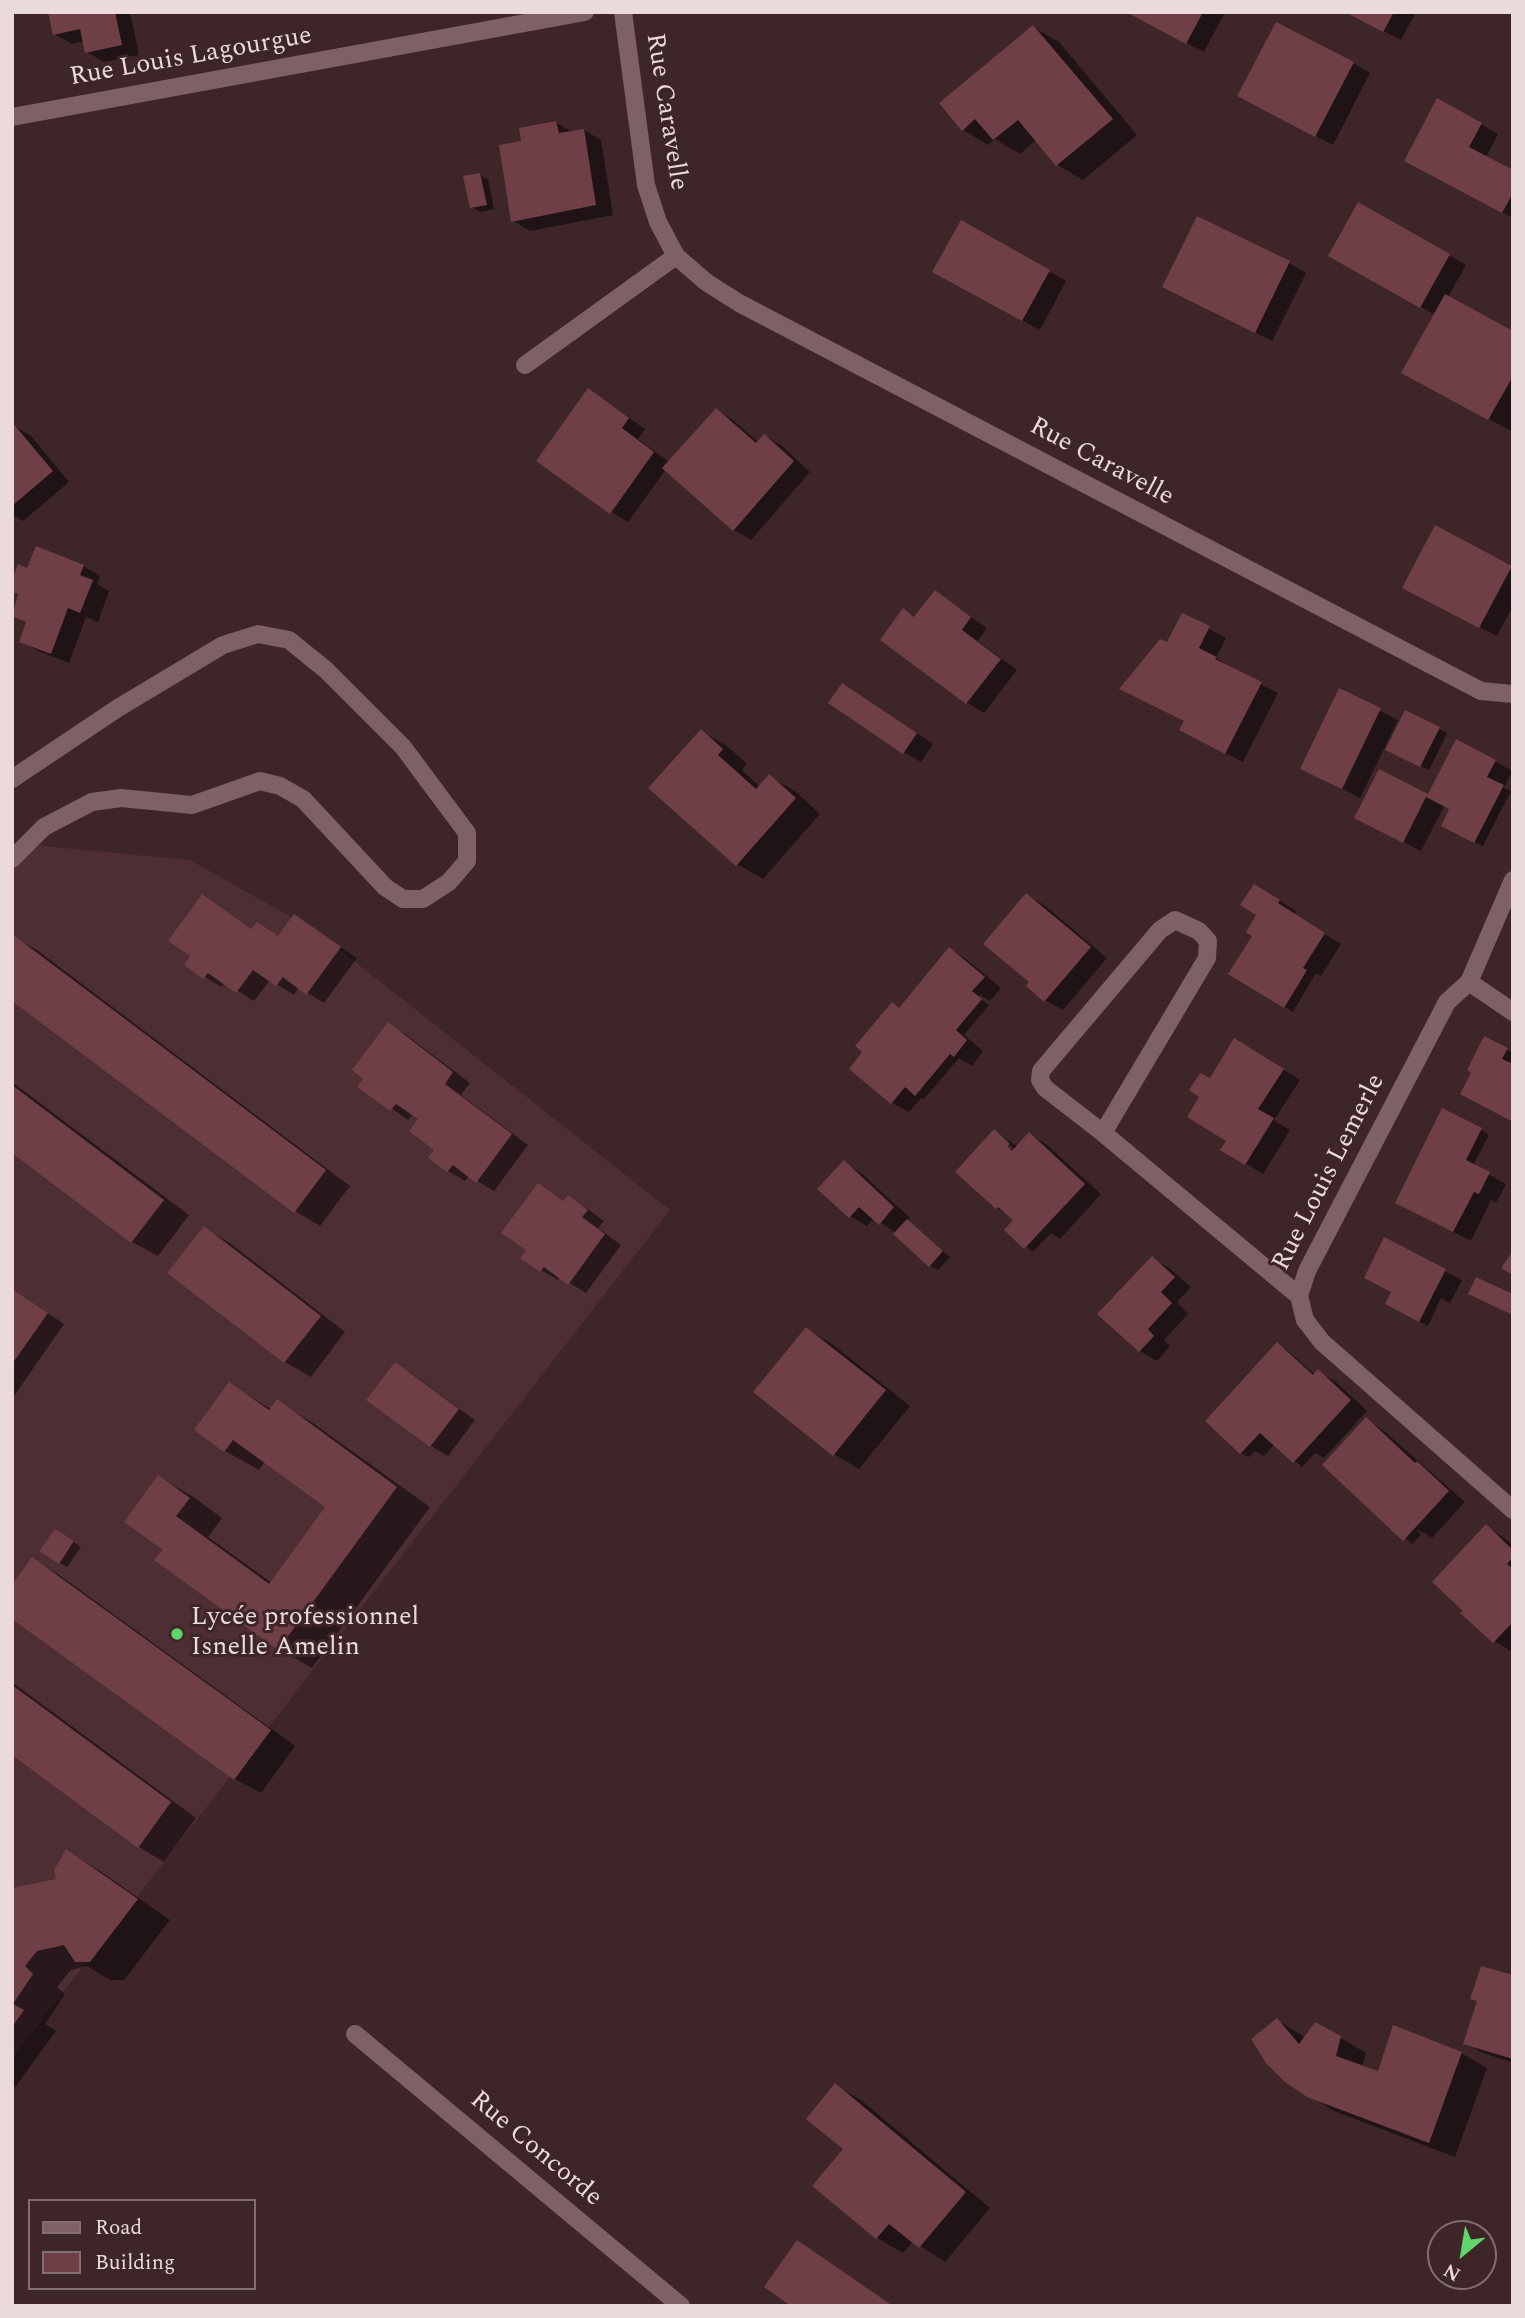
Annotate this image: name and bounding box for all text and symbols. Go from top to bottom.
street label: Rue Louis Lagourgue [68,21,314,95]
street label: Rue Caravelle [637,31,693,193]
street label: Rue Caravelle [1024,412,1178,514]
street label: Rue Louis Lemerle [1267,1070,1393,1276]
place label: Lycée professionnel Isnelle Amelin [191,1603,419,1664]
marker: Lycée professionnel Isnelle Amelin [169,1626,185,1642]
street label: Rue Concorde [463,2086,607,2214]
legend [28,2199,256,2290]
text: Road [95,2212,142,2244]
north arrow [1427,2220,1497,2290]
text: Building [95,2247,175,2279]
text: N [1438,2255,1466,2288]

